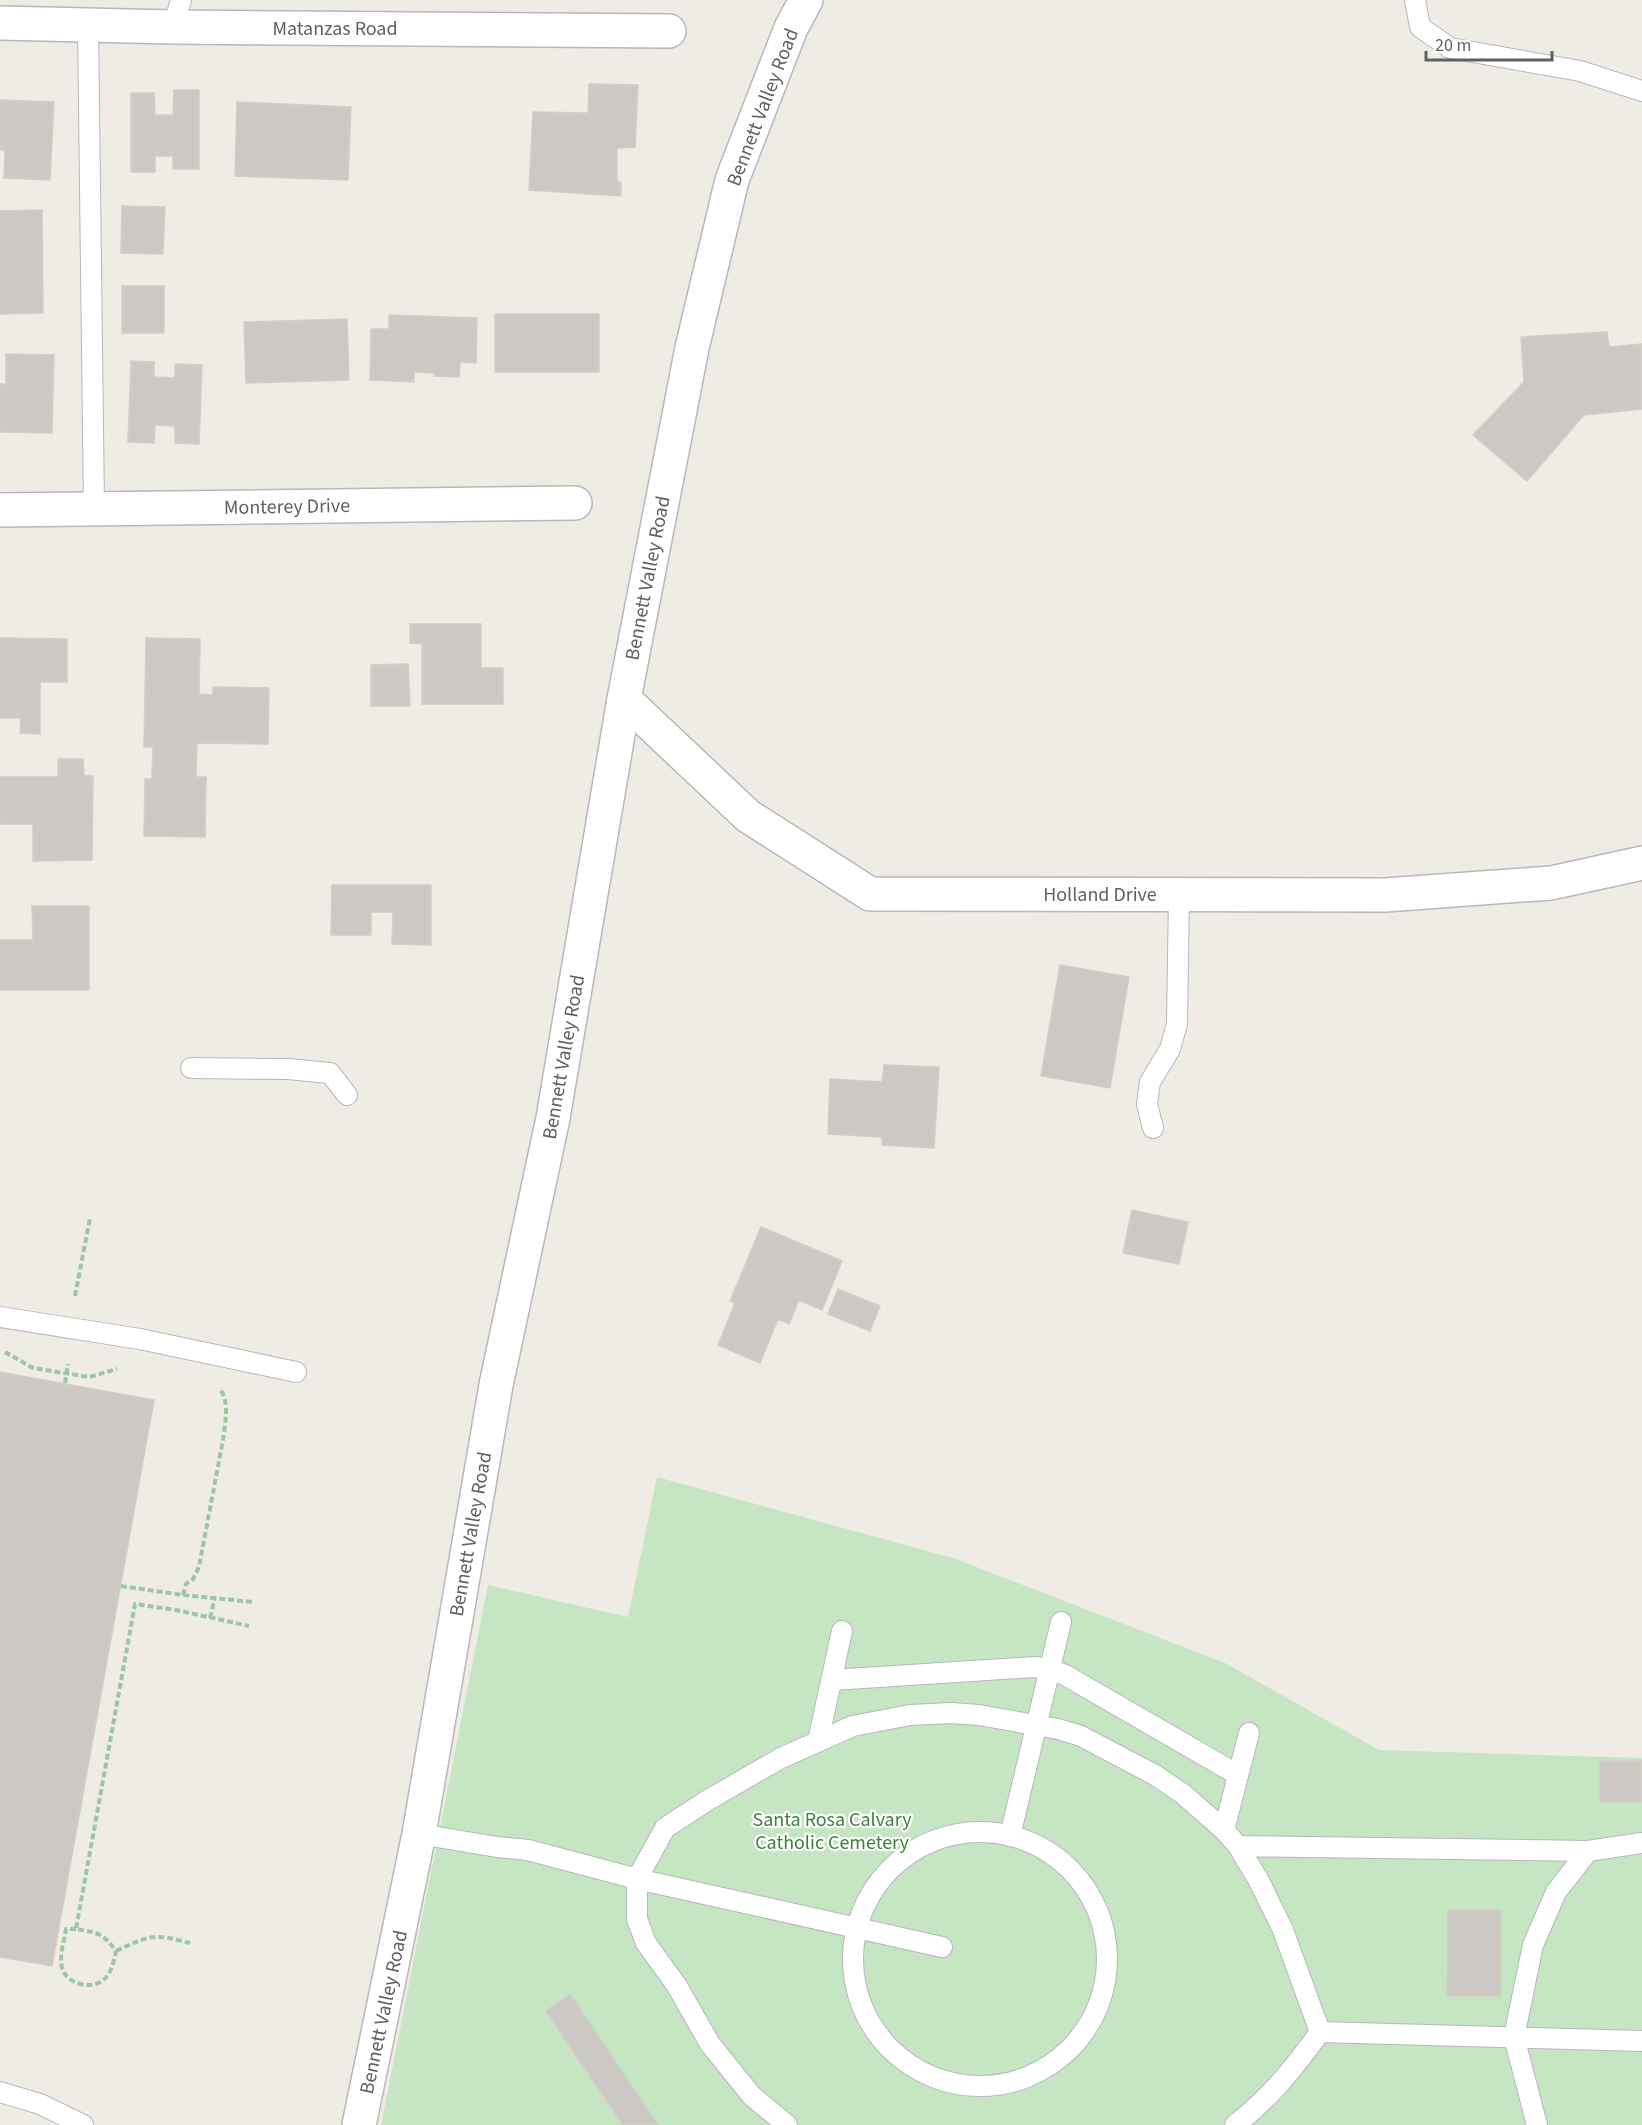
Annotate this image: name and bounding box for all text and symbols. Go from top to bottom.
street label: Matanzas Road [272,15,398,43]
street label: Bennett Valley Road [720,24,806,190]
scale bar [1426,24,1552,62]
text: 20 m [1435,33,1471,58]
street label: Monterey Drive [224,492,350,522]
street label: Bennett Valley Road [618,494,678,663]
street label: Holland Drive [1043,881,1157,909]
street label: Bennett Valley Road [536,973,592,1142]
street label: Bennett Valley Road [443,1450,499,1619]
park label: Santa Rosa Calvary Catholic Cemetery [753,1806,912,1857]
street label: Bennett Valley Road [353,1928,415,2097]

